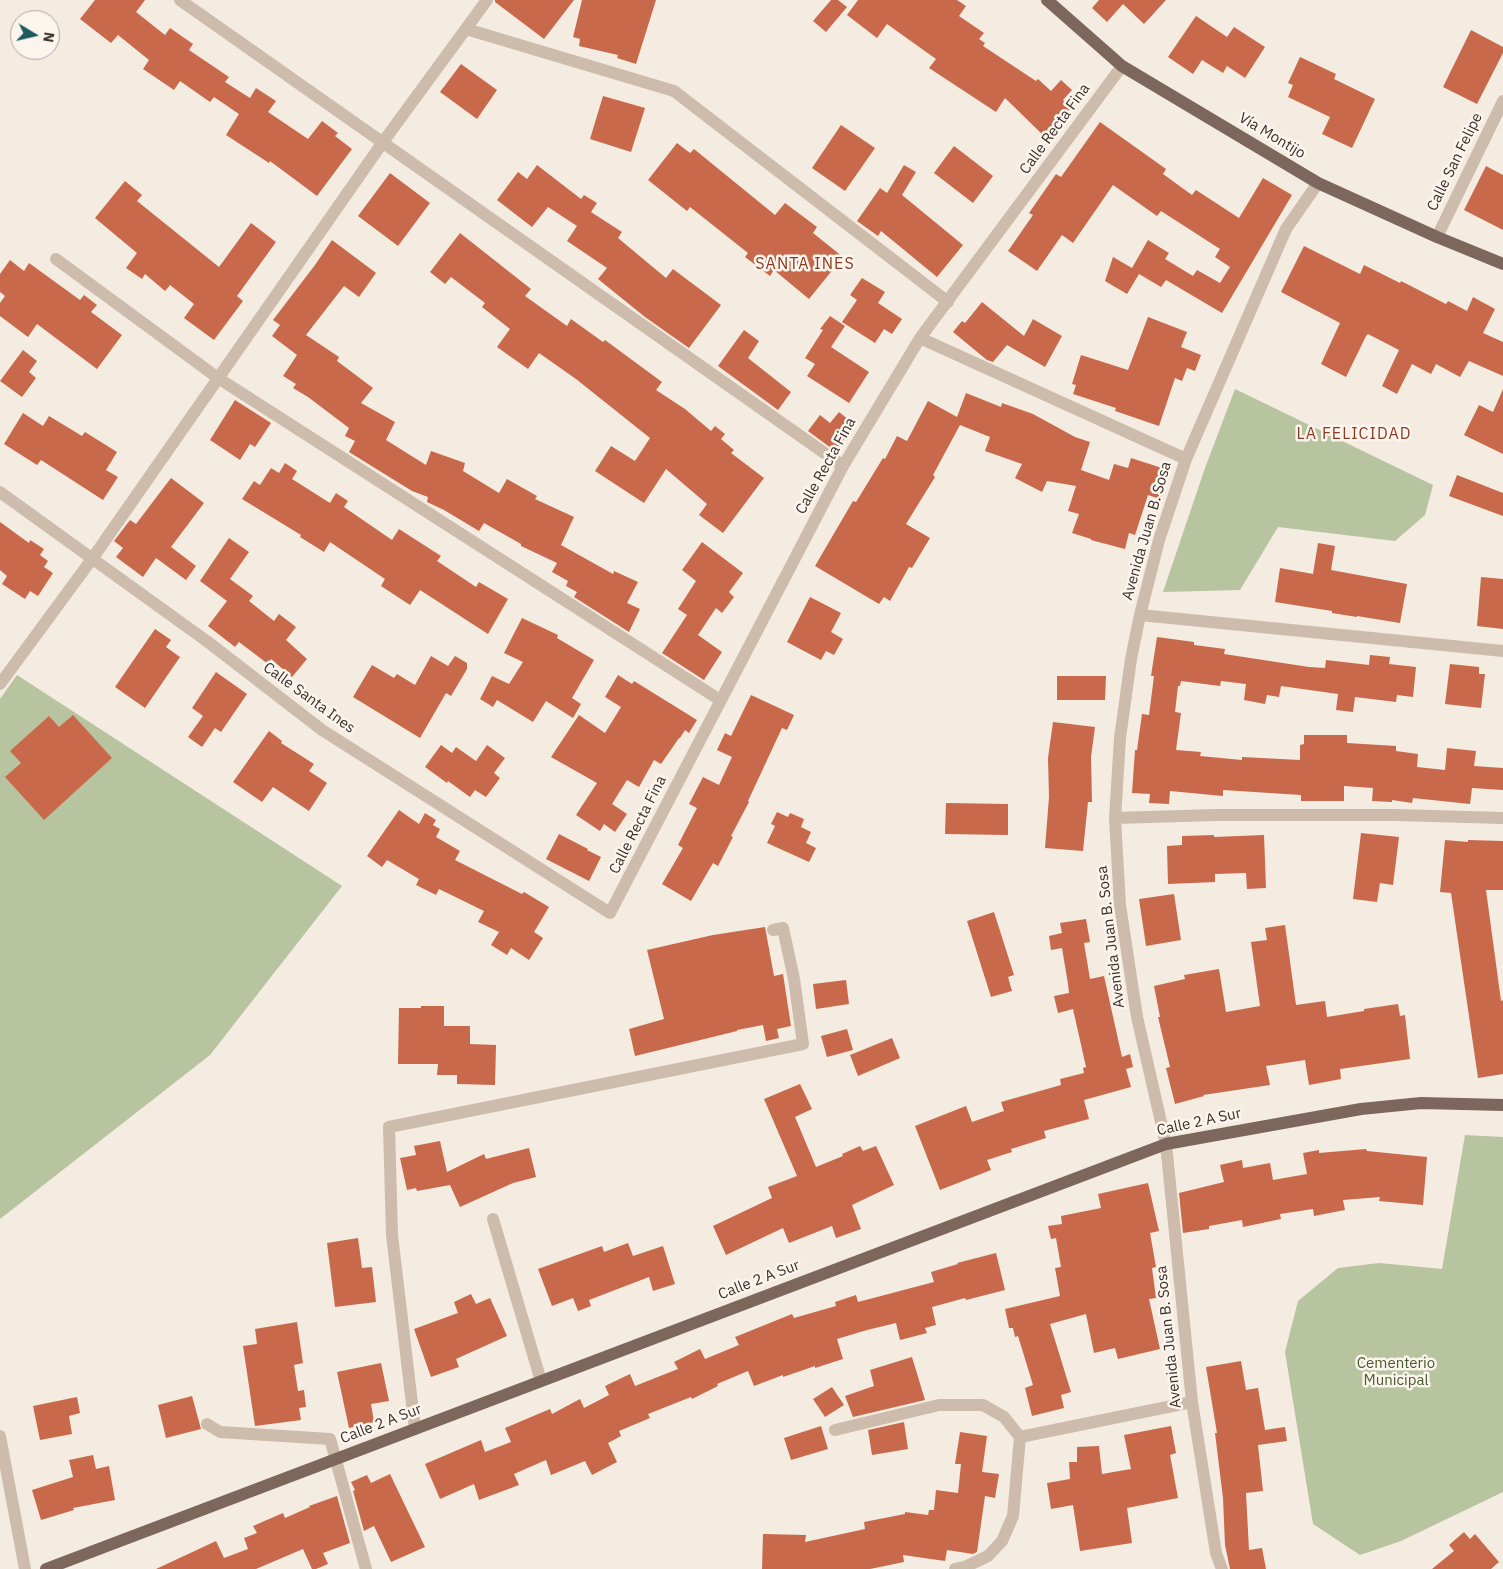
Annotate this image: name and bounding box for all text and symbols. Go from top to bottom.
north arrow [10,10,60,60]
text: N [39,31,59,44]
street label: Calle Recta Fina [1016,80,1094,178]
street label: Vía Montijo [1235,109,1309,163]
street label: Calle San Felipe [1423,110,1487,214]
district label: SANTA INES [754,254,856,274]
street label: Calle Recta Fina [792,414,860,518]
district label: LA FELICIDAD [1295,424,1413,444]
street label: Avenida Juan B. Sosa [1119,460,1175,602]
street label: Calle Santa Ines [259,659,359,737]
street label: Calle Recta Fina [606,773,670,877]
street label: Avenida Juan B. Sosa [1093,865,1129,1009]
street label: Calle 2 A Sur [1155,1104,1243,1140]
street label: Calle 2 A Sur [716,1256,802,1304]
street label: Avenida Juan B. Sosa [1153,1265,1185,1409]
park label: Cementerio Municipal [1357,1355,1435,1390]
street label: Calle 2 A Sur [338,1400,424,1448]

